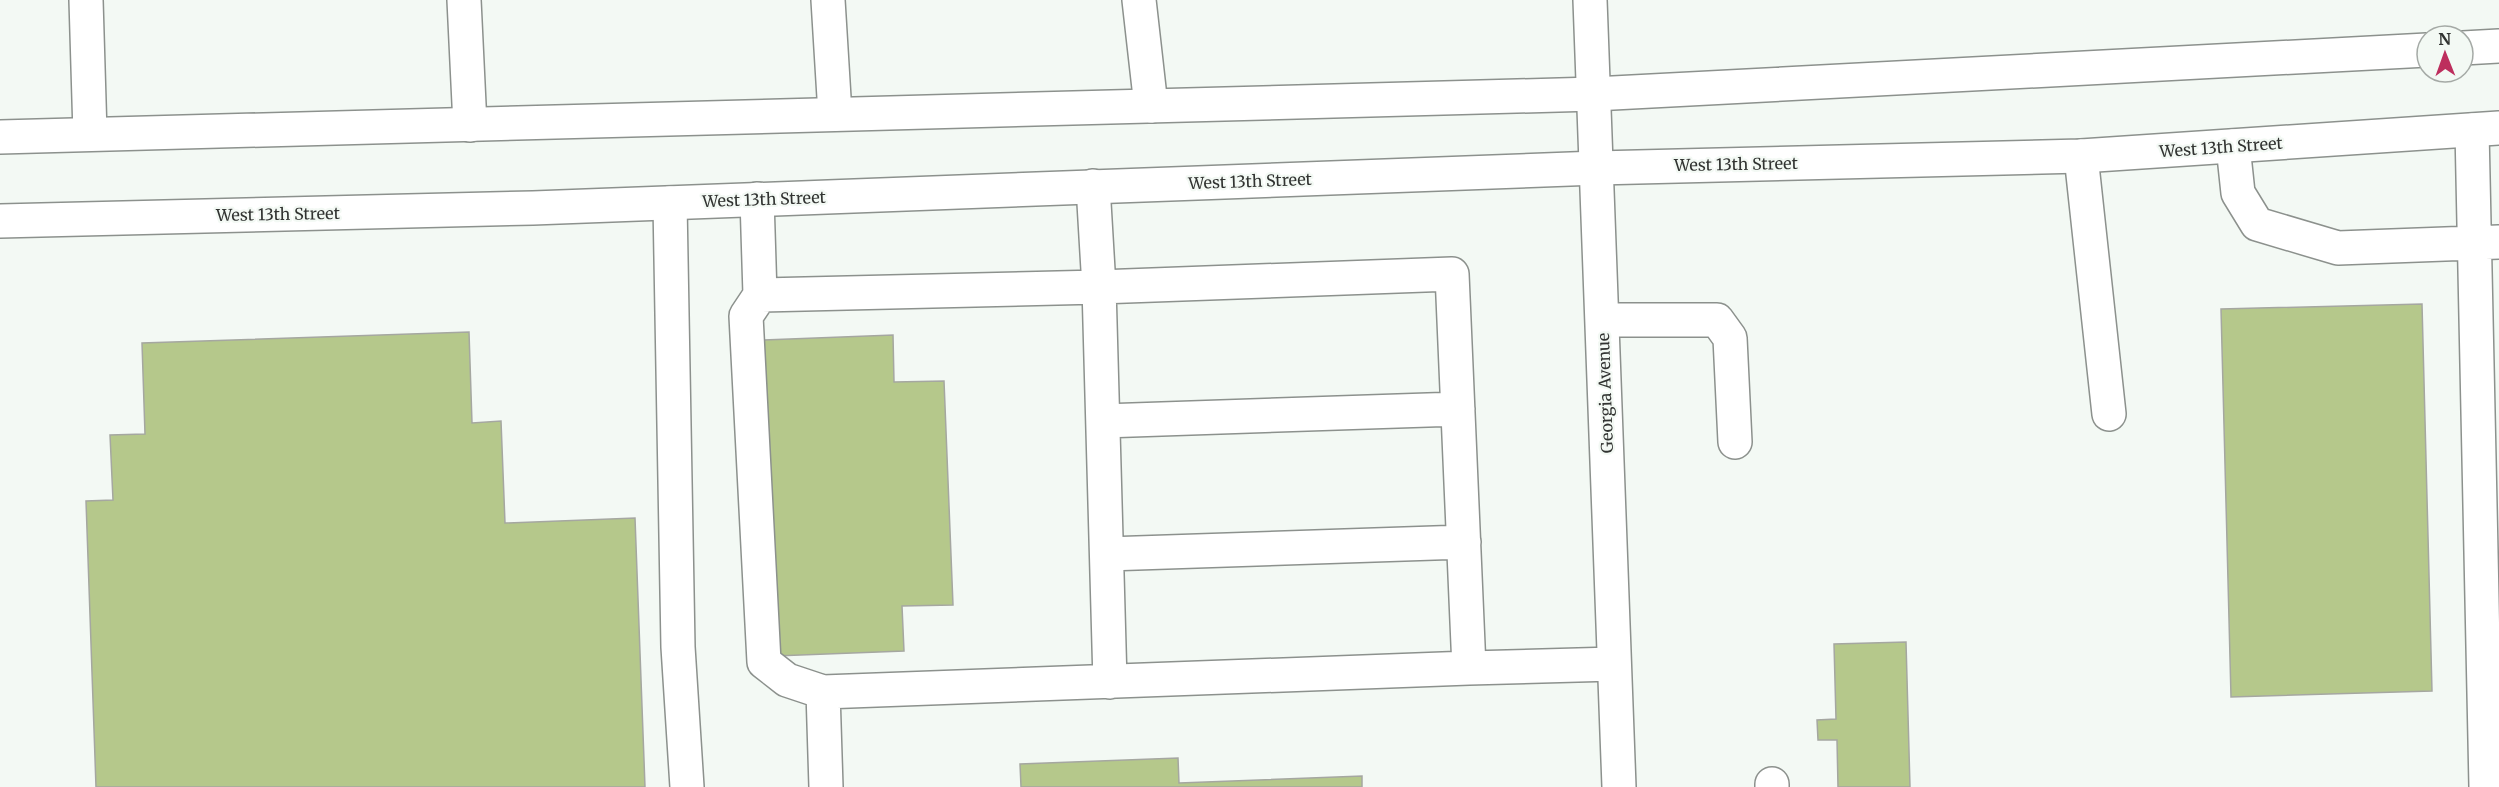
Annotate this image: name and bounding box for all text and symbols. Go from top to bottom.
north arrow [2415,24,2475,84]
text: N [2438,29,2452,49]
street label: West 13th Street [2158,133,2284,161]
street label: West 13th Street [1673,153,1799,175]
street label: West 13th Street [1187,169,1313,193]
street label: West 13th Street [701,187,827,211]
street label: West 13th Street [215,203,341,225]
street label: Georgia Avenue [1593,333,1617,453]

